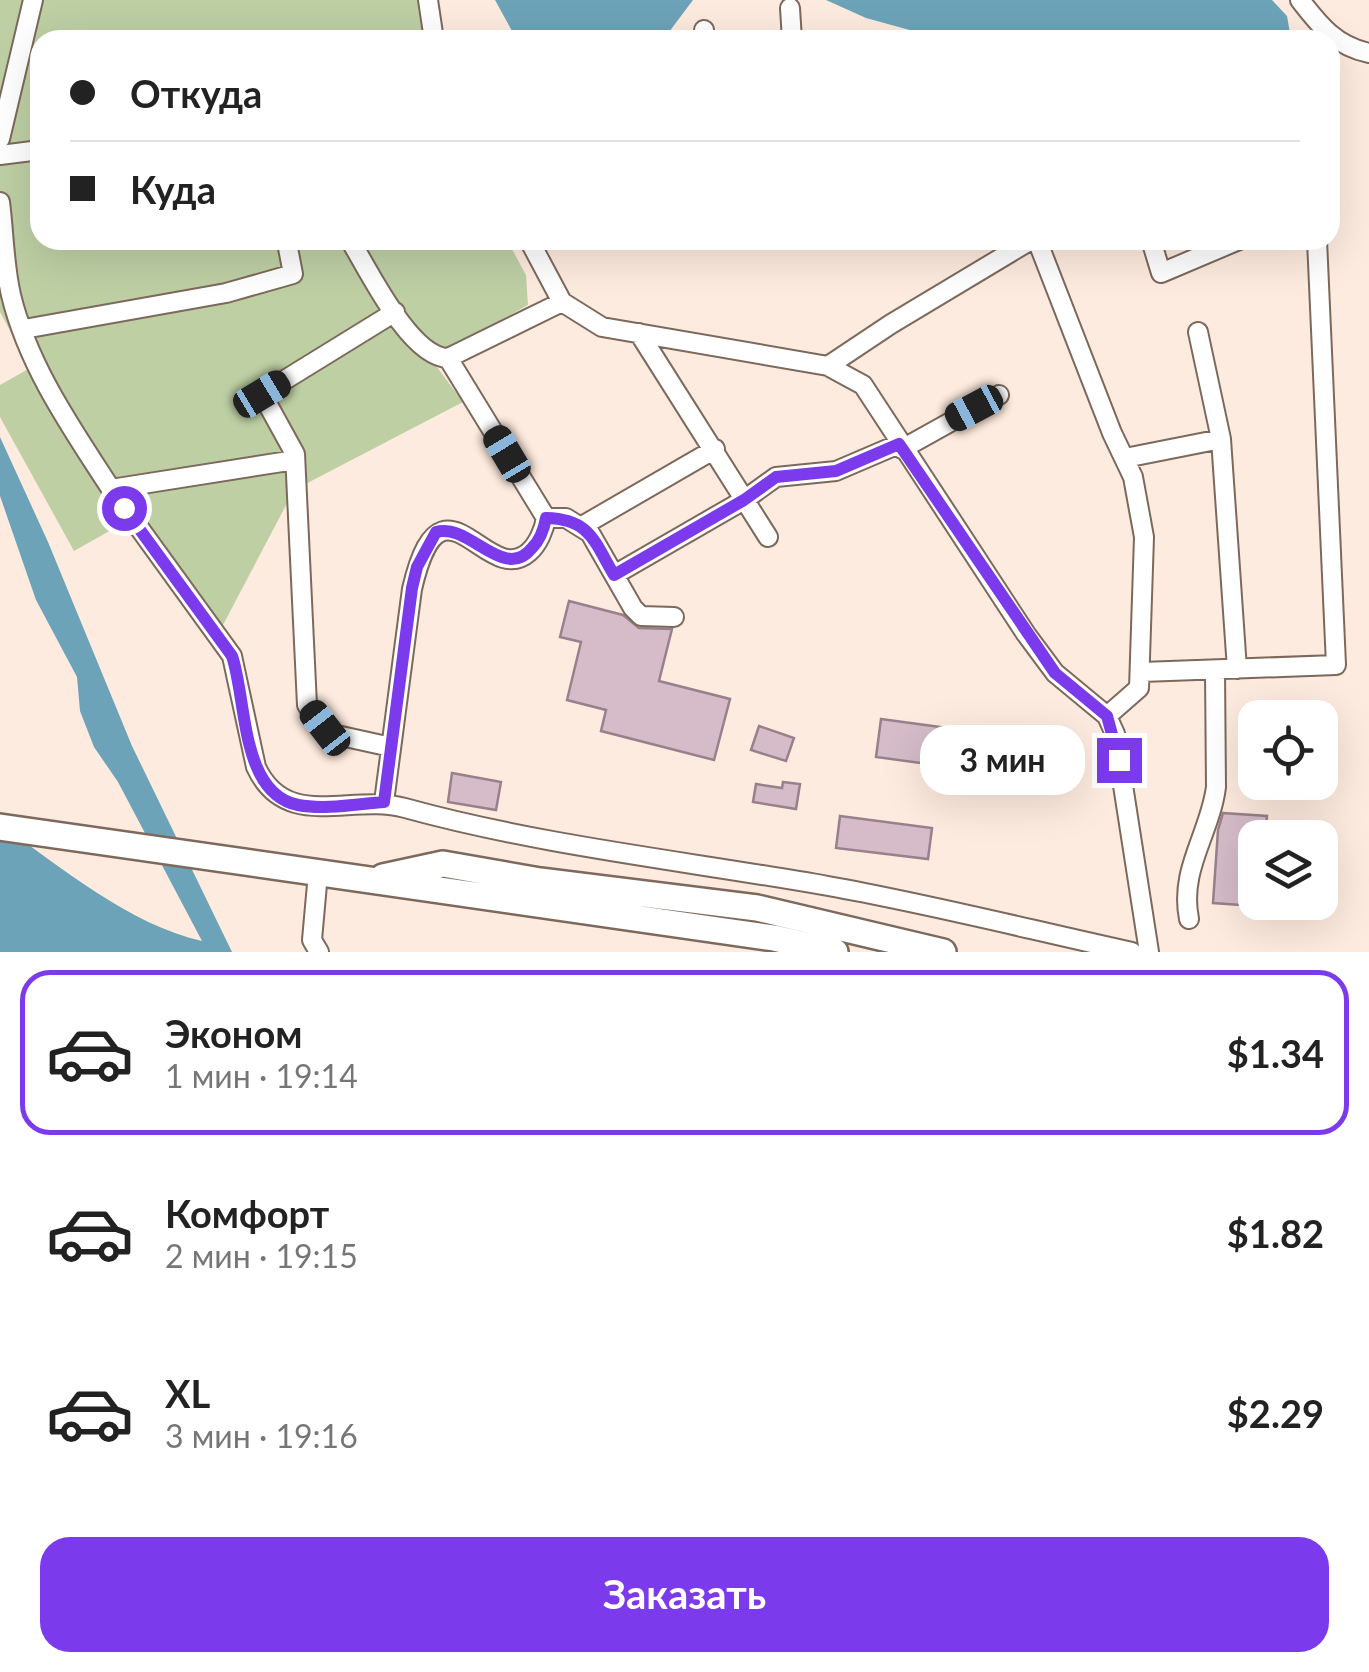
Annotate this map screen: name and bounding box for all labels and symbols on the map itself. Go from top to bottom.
car [229,366,295,422]
car [940,381,1008,435]
car [479,421,535,487]
route start [102,486,147,531]
car [295,695,355,761]
callout: 3 мин [919,725,1084,795]
route end [1097,738,1142,783]

